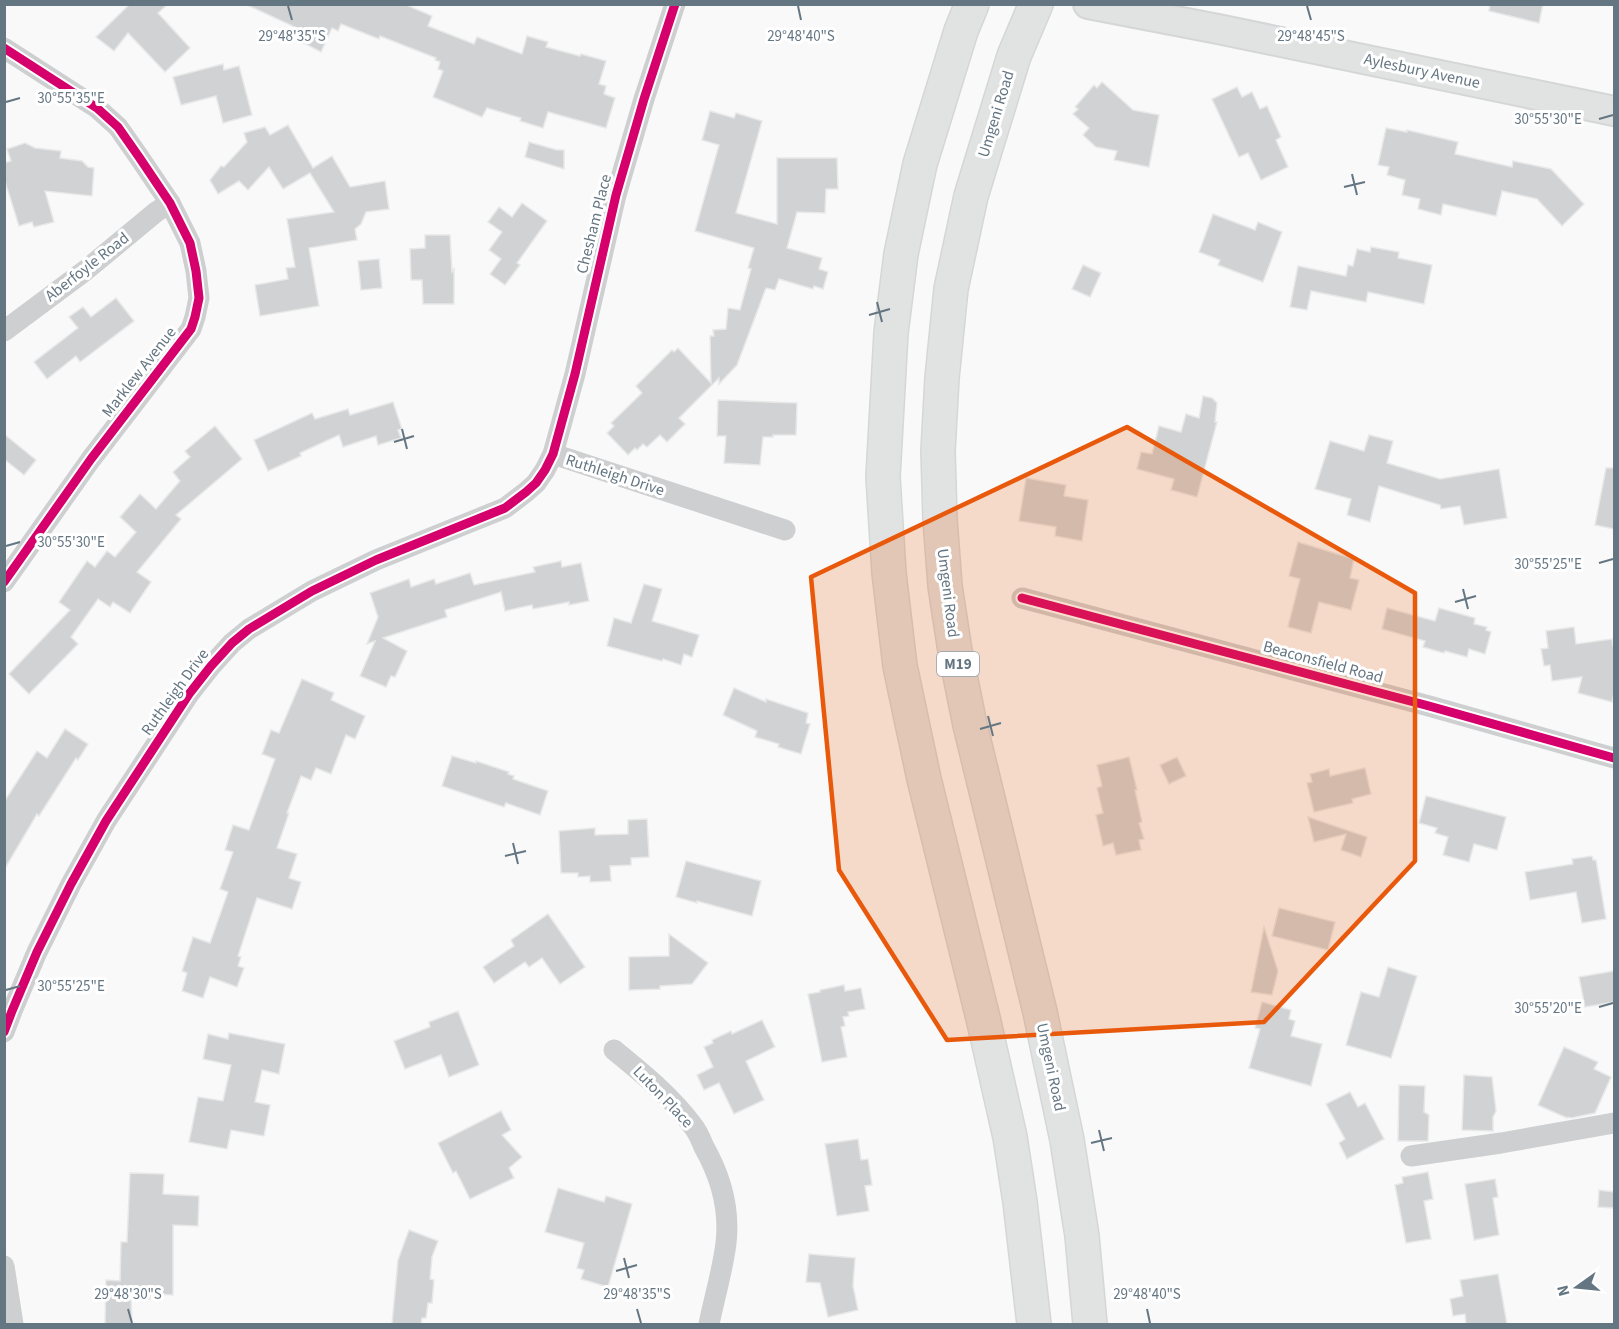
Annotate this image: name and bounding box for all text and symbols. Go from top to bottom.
text: 29°48'35"S [258,26,326,47]
text: 29°48'40"S [767,26,835,47]
text: 29°48'45"S [1277,26,1345,47]
street label: Aylesbury Avenue [1362,48,1482,94]
street label: Umgeni Road [972,68,1020,160]
text: 30°55'35"E [37,88,105,109]
text: 30°55'30"E [1514,109,1582,130]
street label: Chesham Place [571,172,617,276]
street label: Aberfoyle Road [40,227,134,307]
street label: Marklew Avenue [97,322,181,422]
street label: Ruthleigh Drive [563,449,667,501]
text: 30°55'30"E [37,532,105,553]
street label: Umgeni Road [932,547,964,639]
text: 30°55'25"E [1514,554,1582,575]
street label: Beaconsfield Road [1261,635,1385,689]
street label: Ruthleigh Drive [136,644,214,740]
road number: M19 [937,652,979,676]
text: 30°55'25"E [37,976,105,997]
text: 30°55'20"E [1514,998,1582,1019]
street label: Umgeni Road [1031,1021,1071,1113]
street label: Luton Place [628,1061,698,1133]
north arrow [1547,1257,1607,1317]
text: N [1551,1283,1575,1299]
text: 29°48'30"S [94,1284,162,1305]
text: 29°48'35"S [603,1284,671,1305]
text: 29°48'40"S [1113,1284,1181,1305]

